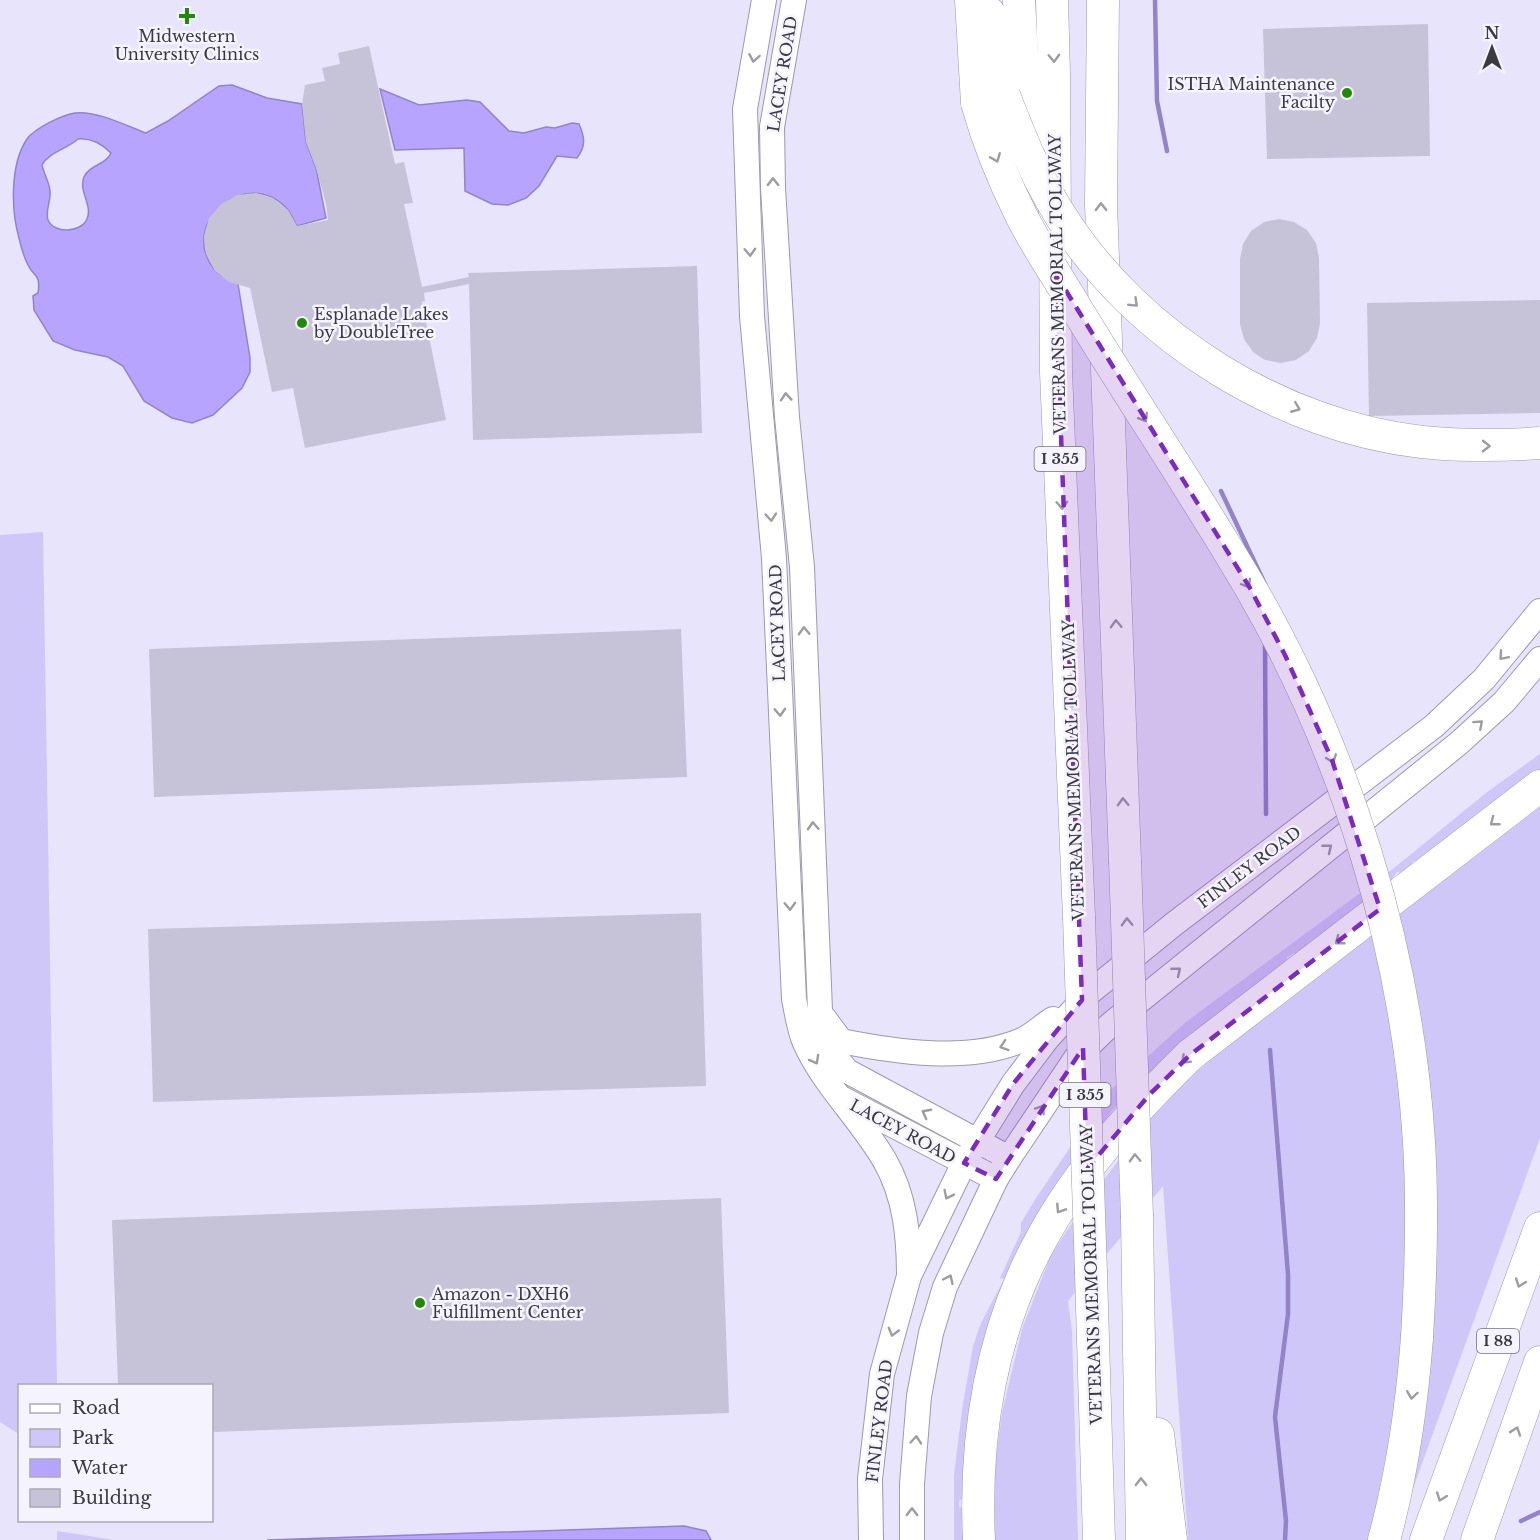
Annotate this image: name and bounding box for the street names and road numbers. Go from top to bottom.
street label: LACEY ROAD [763,15,801,133]
street label: VETERANS MEMORIAL TOLLWAY [1044,133,1070,436]
road number: I 355 [1034,447,1086,471]
street label: LACEY ROAD [765,564,789,682]
street label: VETERANS MEMORIAL TOLLWAY [1058,619,1088,922]
street label: FINLEY ROAD [1193,822,1305,912]
road number: I 355 [1060,1083,1110,1107]
street label: LACEY ROAD [847,1095,959,1167]
street label: VETERANS MEMORIAL TOLLWAY [1076,1123,1106,1426]
road number: I 88 [1477,1329,1519,1353]
street label: FINLEY ROAD [862,1358,896,1484]

